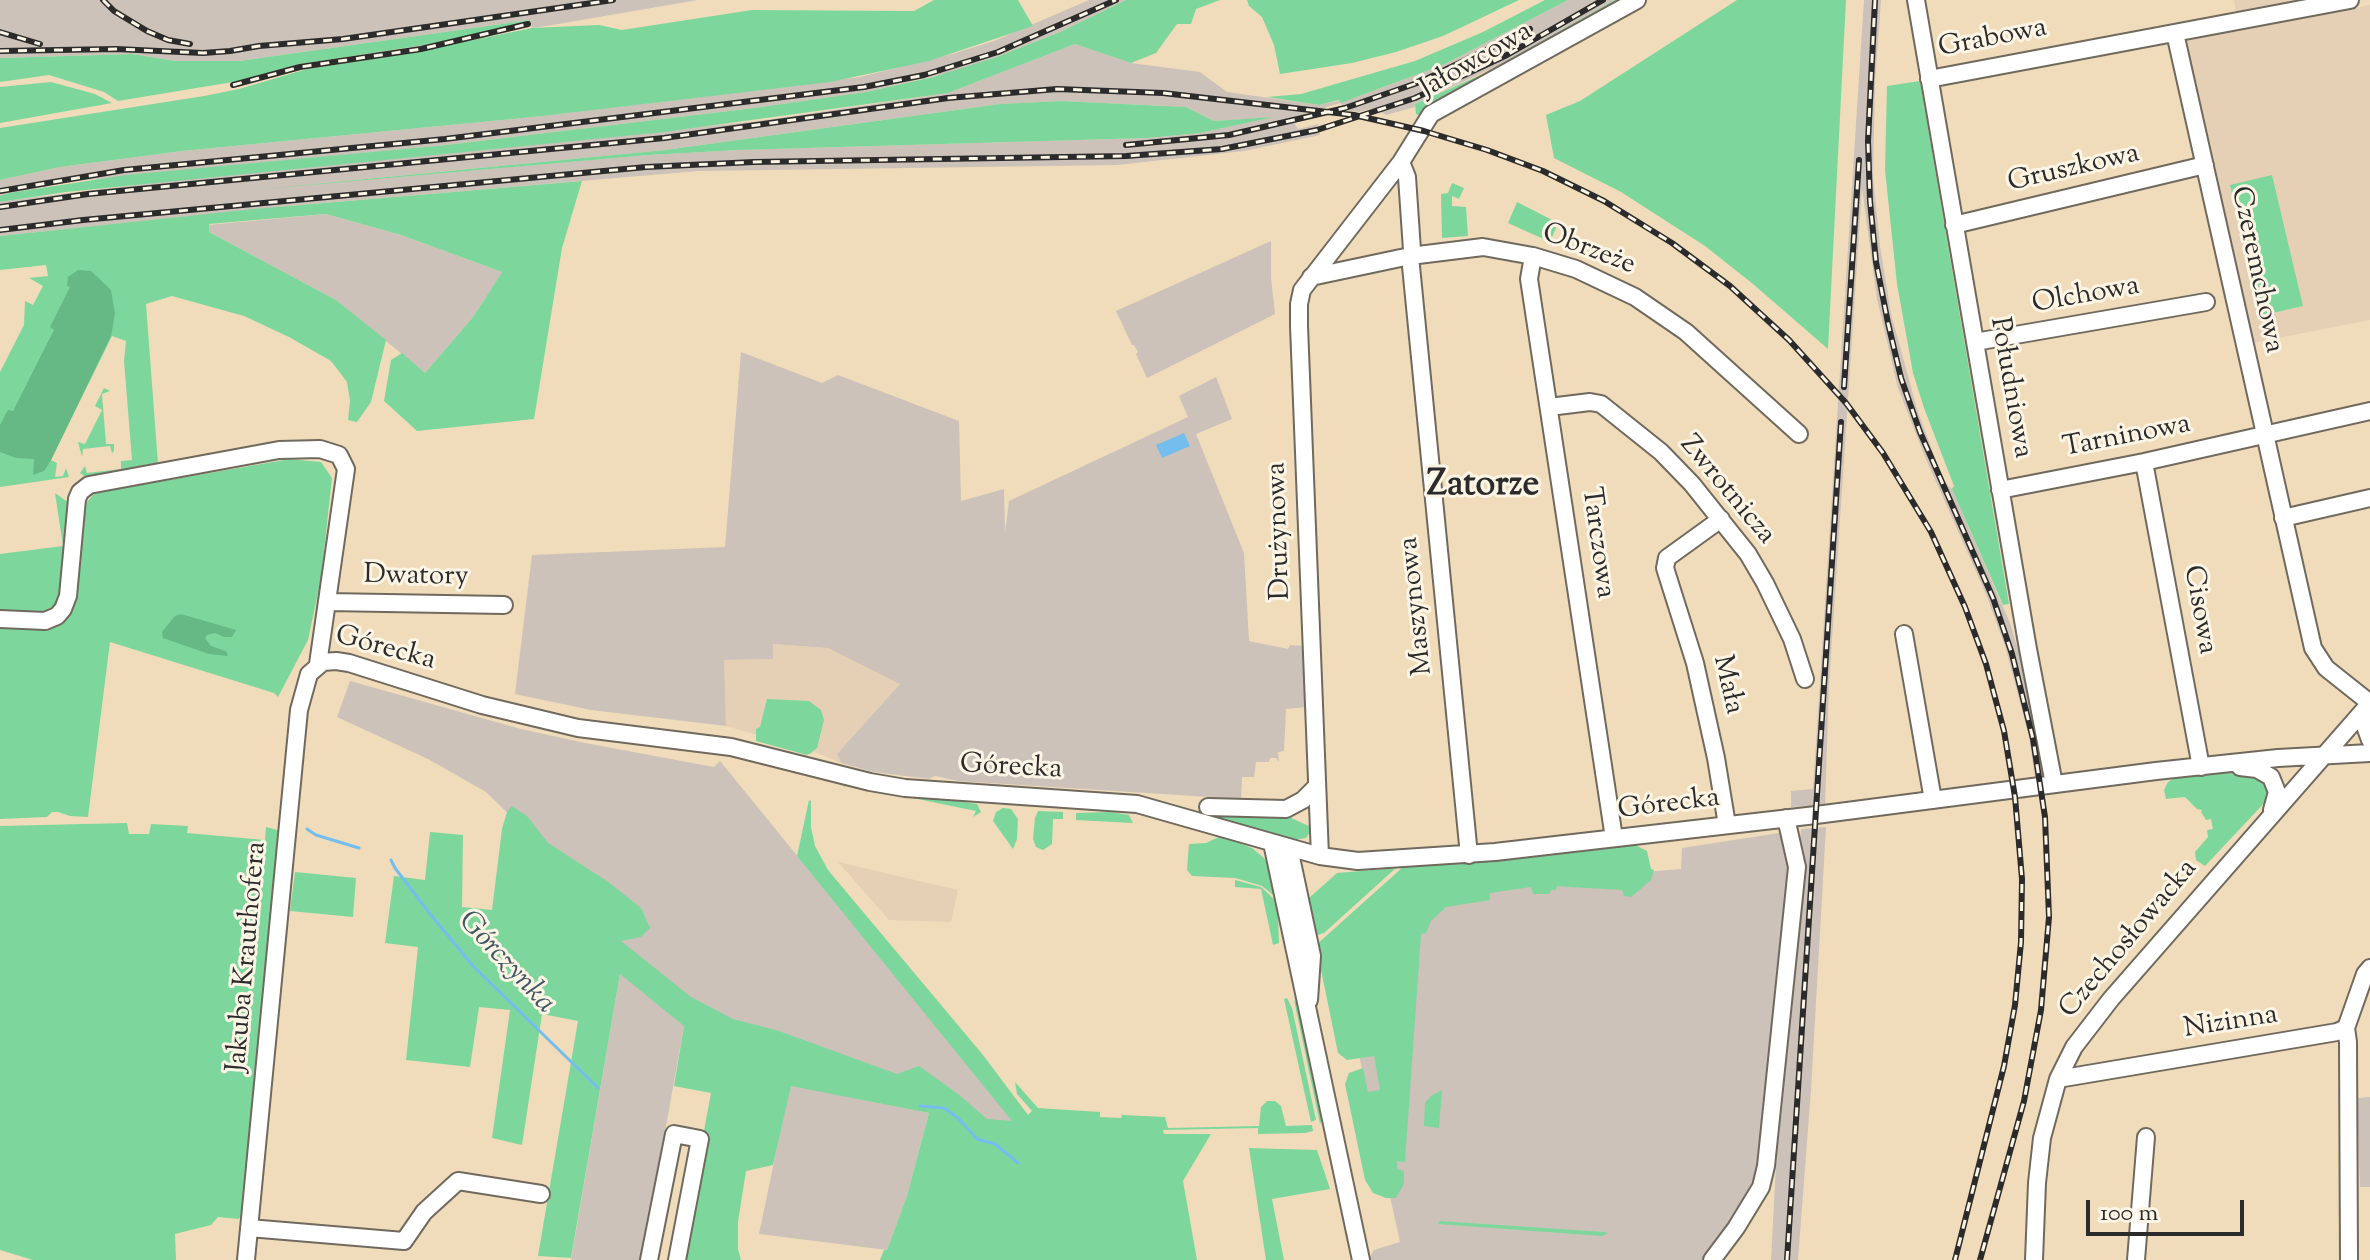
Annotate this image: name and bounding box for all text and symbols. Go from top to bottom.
street label: Grabowa [1936,13,2050,67]
street label: Jałowcowa [1415,16,1539,108]
street label: Gruszkowa [2005,139,2143,201]
street label: Czeremchowa [2221,184,2289,356]
street label: Obrzeże [1537,218,1639,284]
street label: Olchowa [2030,271,2142,323]
street label: Południowa [1980,315,2038,461]
street label: Tarninowa [2060,409,2194,467]
street label: Zwrotnicza [1671,430,1781,552]
street label: Drużynowa [1262,461,1300,601]
district label: Zatorze [1427,466,1539,510]
street label: Tarczowa [1572,485,1620,601]
street label: Maszynowa [1394,535,1442,677]
street label: Dwatory [363,560,469,596]
street label: Cisowa [2174,563,2222,657]
street label: Górecka [331,621,439,679]
street label: Mała [1703,652,1749,718]
street label: Górecka [959,750,1063,788]
street label: Górecka [1616,783,1722,829]
street label: Jakuba Krauthofera [222,840,276,1074]
street label: Czechosłowacka [2054,854,2206,1026]
water label: Górczynka [449,905,561,1023]
street label: Nizinna [2182,1000,2280,1048]
scale bar [2090,1184,2248,1234]
text: 100 m [2100,1197,2158,1231]

